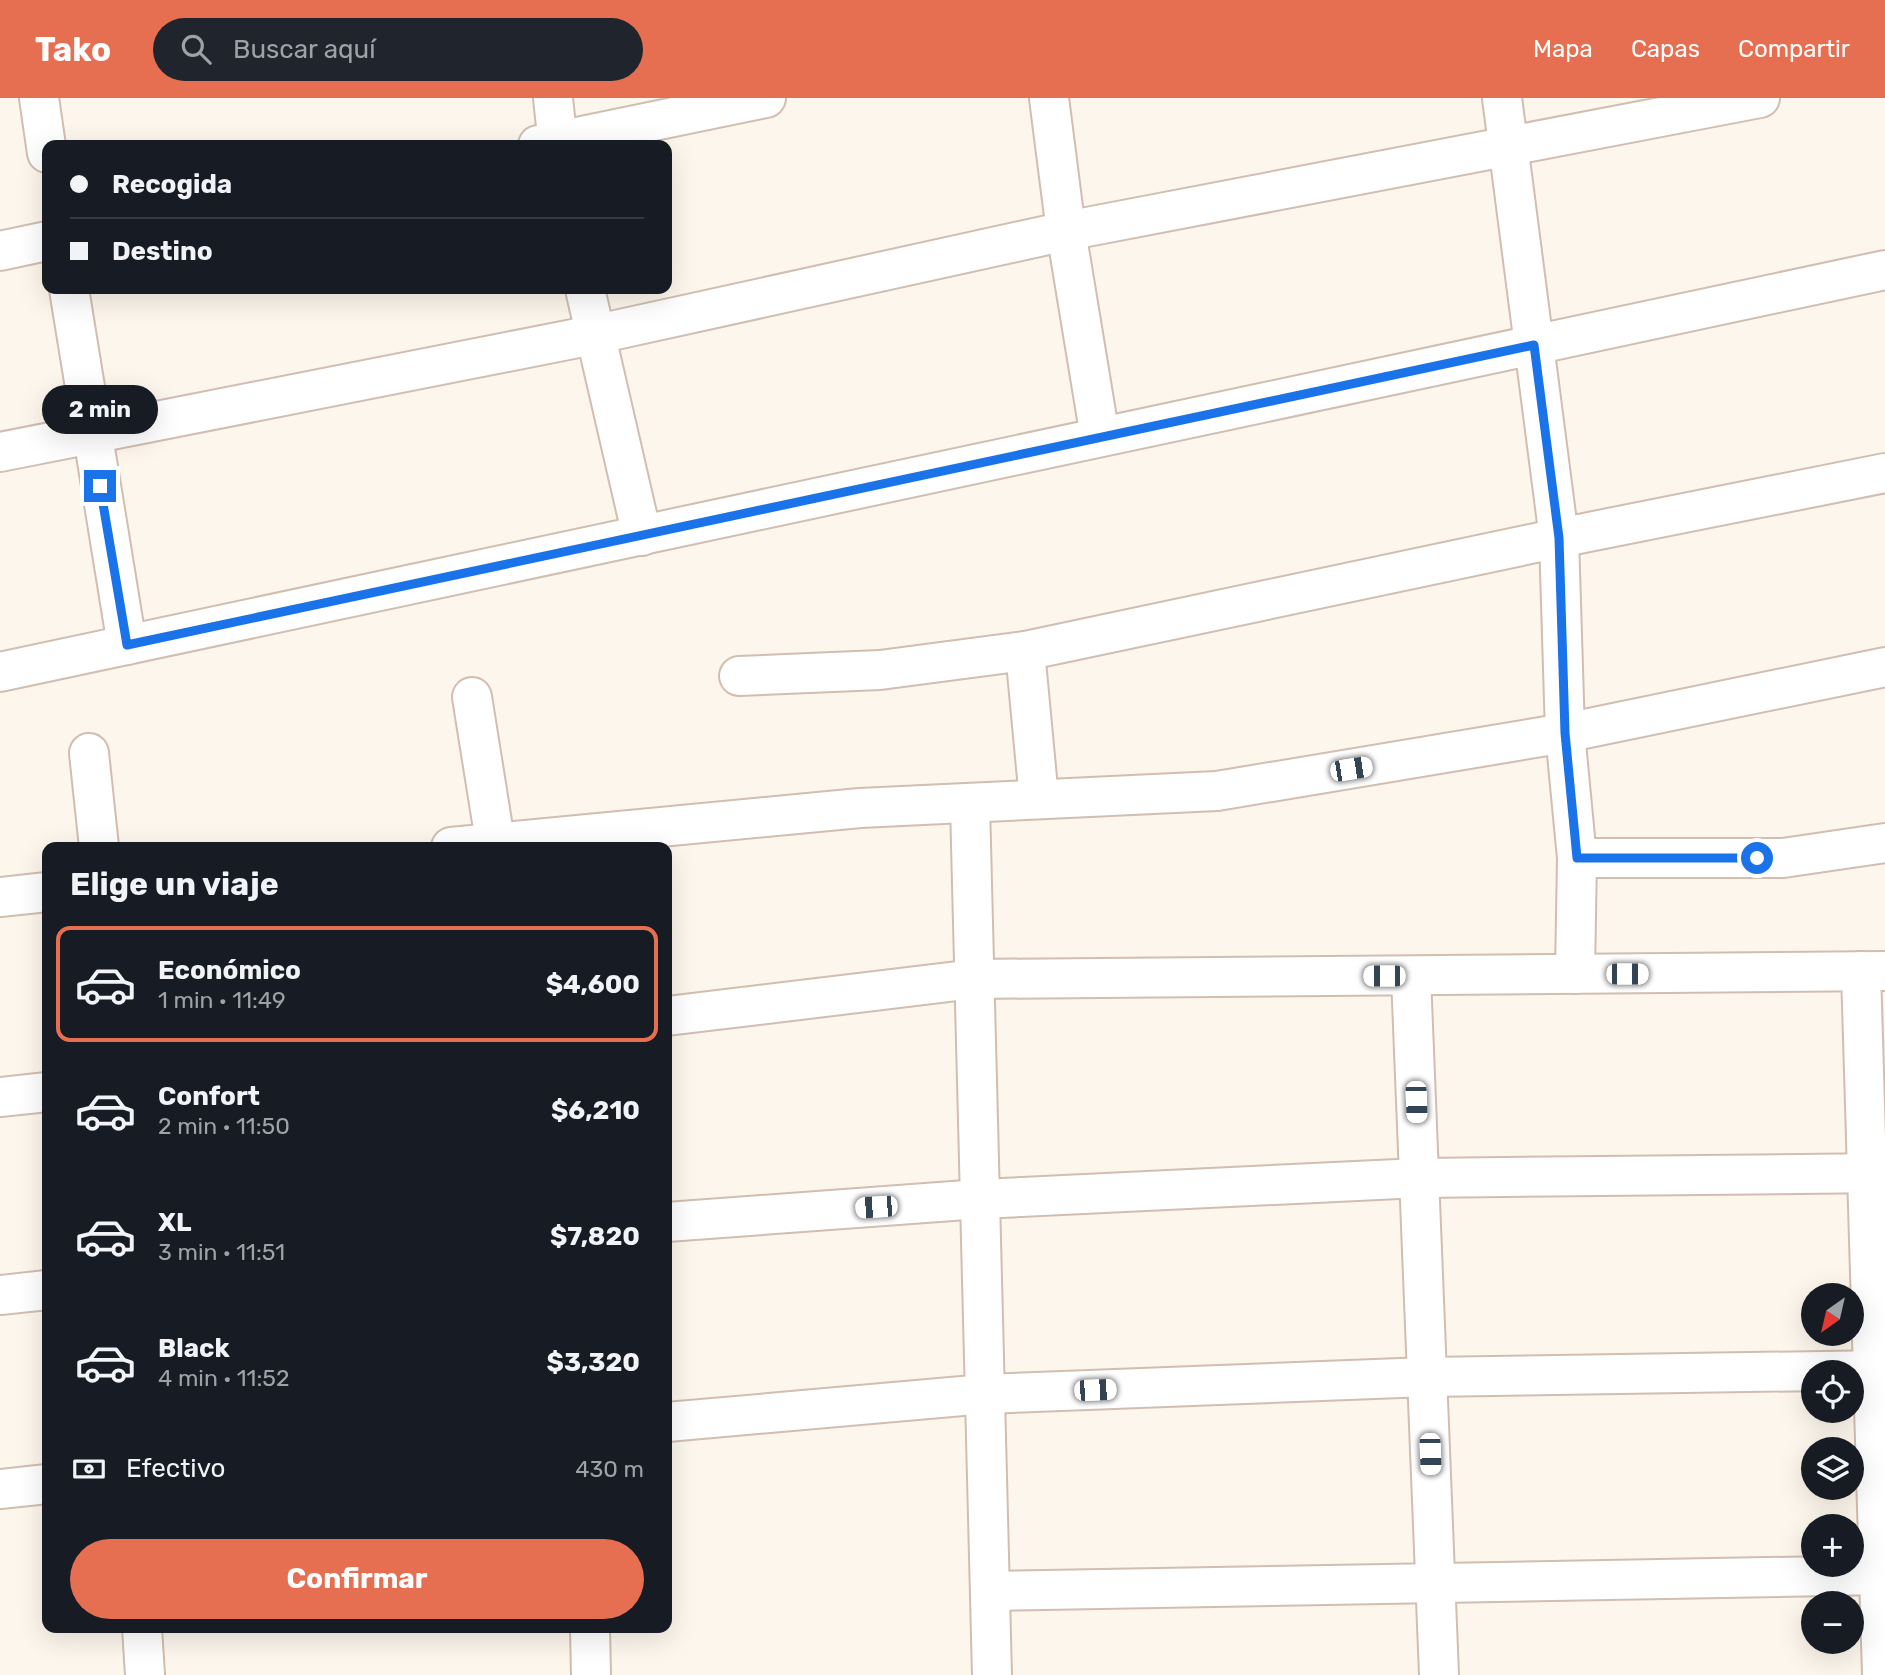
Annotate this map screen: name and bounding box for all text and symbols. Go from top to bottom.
search box [153,18,643,81]
text: Tako [35,30,111,69]
icon: search [177,30,215,68]
text: Buscar aquí [233,34,376,65]
text: Mapa [1533,35,1593,63]
text: Capas [1631,35,1700,63]
text: Compartir [1738,35,1850,63]
text: Recogida [112,169,232,200]
text: Destino [112,236,213,267]
callout: 2 min [42,384,158,434]
text: 2 min [69,395,131,423]
route end [84,470,116,502]
car [1329,755,1374,783]
route start [1741,842,1773,874]
text: Elige un viaje [70,865,279,903]
icon: car [74,953,137,1016]
text: Económico [158,955,301,986]
car [1607,964,1649,985]
car [1364,966,1406,987]
text: $4,600 [546,969,640,1000]
text: 1 min · 11:49 [158,986,286,1014]
icon: car [74,1079,137,1142]
text: Confort [158,1081,260,1112]
car [1405,1081,1428,1123]
text: $6,210 [551,1095,640,1126]
text: 2 min · 11:50 [158,1112,290,1140]
car [855,1195,898,1219]
icon: car [74,1205,137,1268]
text: XL [158,1207,191,1238]
text: $7,820 [550,1221,640,1252]
text: 3 min · 11:51 [158,1238,285,1266]
north arrow [1801,1283,1864,1346]
map controls [1801,1283,1864,1654]
icon: car [74,1331,137,1394]
text: Black [158,1333,230,1364]
text: $3,320 [547,1347,640,1378]
button: locate [1801,1360,1864,1423]
text: 4 min · 11:52 [158,1364,289,1392]
car [1074,1379,1117,1401]
car [1419,1433,1442,1475]
button: layers [1801,1437,1864,1500]
icon: cash [70,1450,108,1488]
text: Efectivo [126,1453,225,1484]
text: 430 m [575,1455,644,1483]
button: + [1801,1514,1864,1577]
button: Confirmar [70,1539,644,1619]
button: − [1801,1591,1864,1654]

